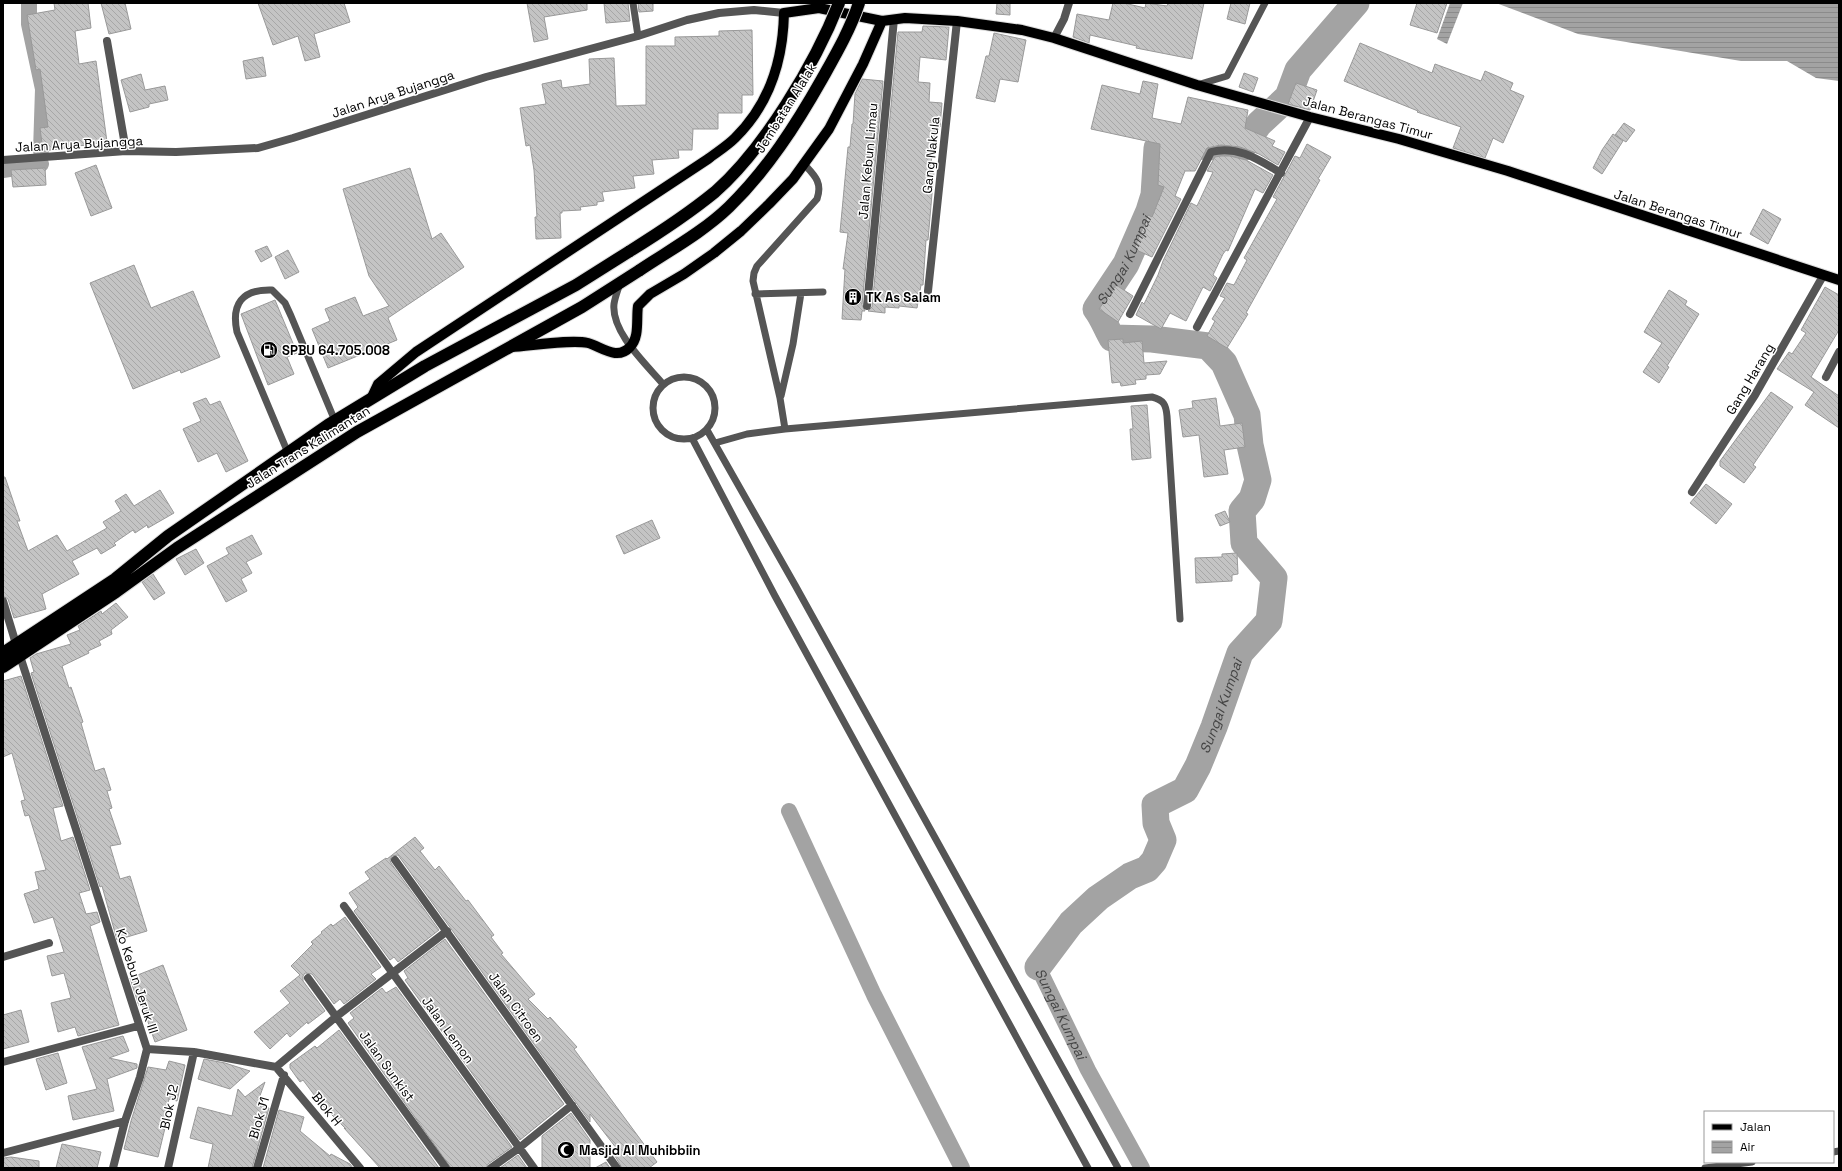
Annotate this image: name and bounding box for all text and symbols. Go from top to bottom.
street label: Jembatan Alalak [752,60,820,156]
street label: Jalan Arya Bujangga [330,66,457,122]
street label: Jalan Berangas Timur [1301,93,1435,144]
street label: Jalan Kebun Limau [854,102,882,220]
street label: Gang Nakula [918,115,944,194]
street label: Jalan Arya Bujangga [15,132,144,156]
street label: Jalan Berangas Timur [1612,185,1744,243]
water label: Sungai Kumpai [1092,211,1156,308]
building icon: TK As Salam [843,287,863,307]
place label: TK As Salam [866,289,941,306]
fuel station icon: SPBU 64.705.008 [259,340,279,360]
street label: Gang Harang [1722,340,1778,418]
place label: SPBU 64.705.008 [282,342,390,359]
street label: Jalan Trans Kalimantan [243,402,373,492]
water label: Sungai Kumpai [1195,655,1247,756]
street label: Ko Kebun Jeruk III [112,926,162,1036]
water label: Sungai Kumpai [1031,965,1091,1064]
street label: Jalan Citroen [485,969,547,1045]
street label: Jalan Lemon [418,993,478,1067]
street label: Jalan Sunkist [356,1027,418,1105]
street label: Blok J2 [156,1083,182,1131]
street label: Blok H [308,1089,346,1129]
street label: Blok J1 [245,1095,273,1141]
legend [1704,1111,1834,1163]
text: Jalan [1740,1119,1771,1135]
text: Air [1740,1139,1756,1155]
mosque icon: Masjid Al Muhibbiin [556,1140,576,1160]
place label: Masjid Al Muhibbiin [579,1142,701,1159]

